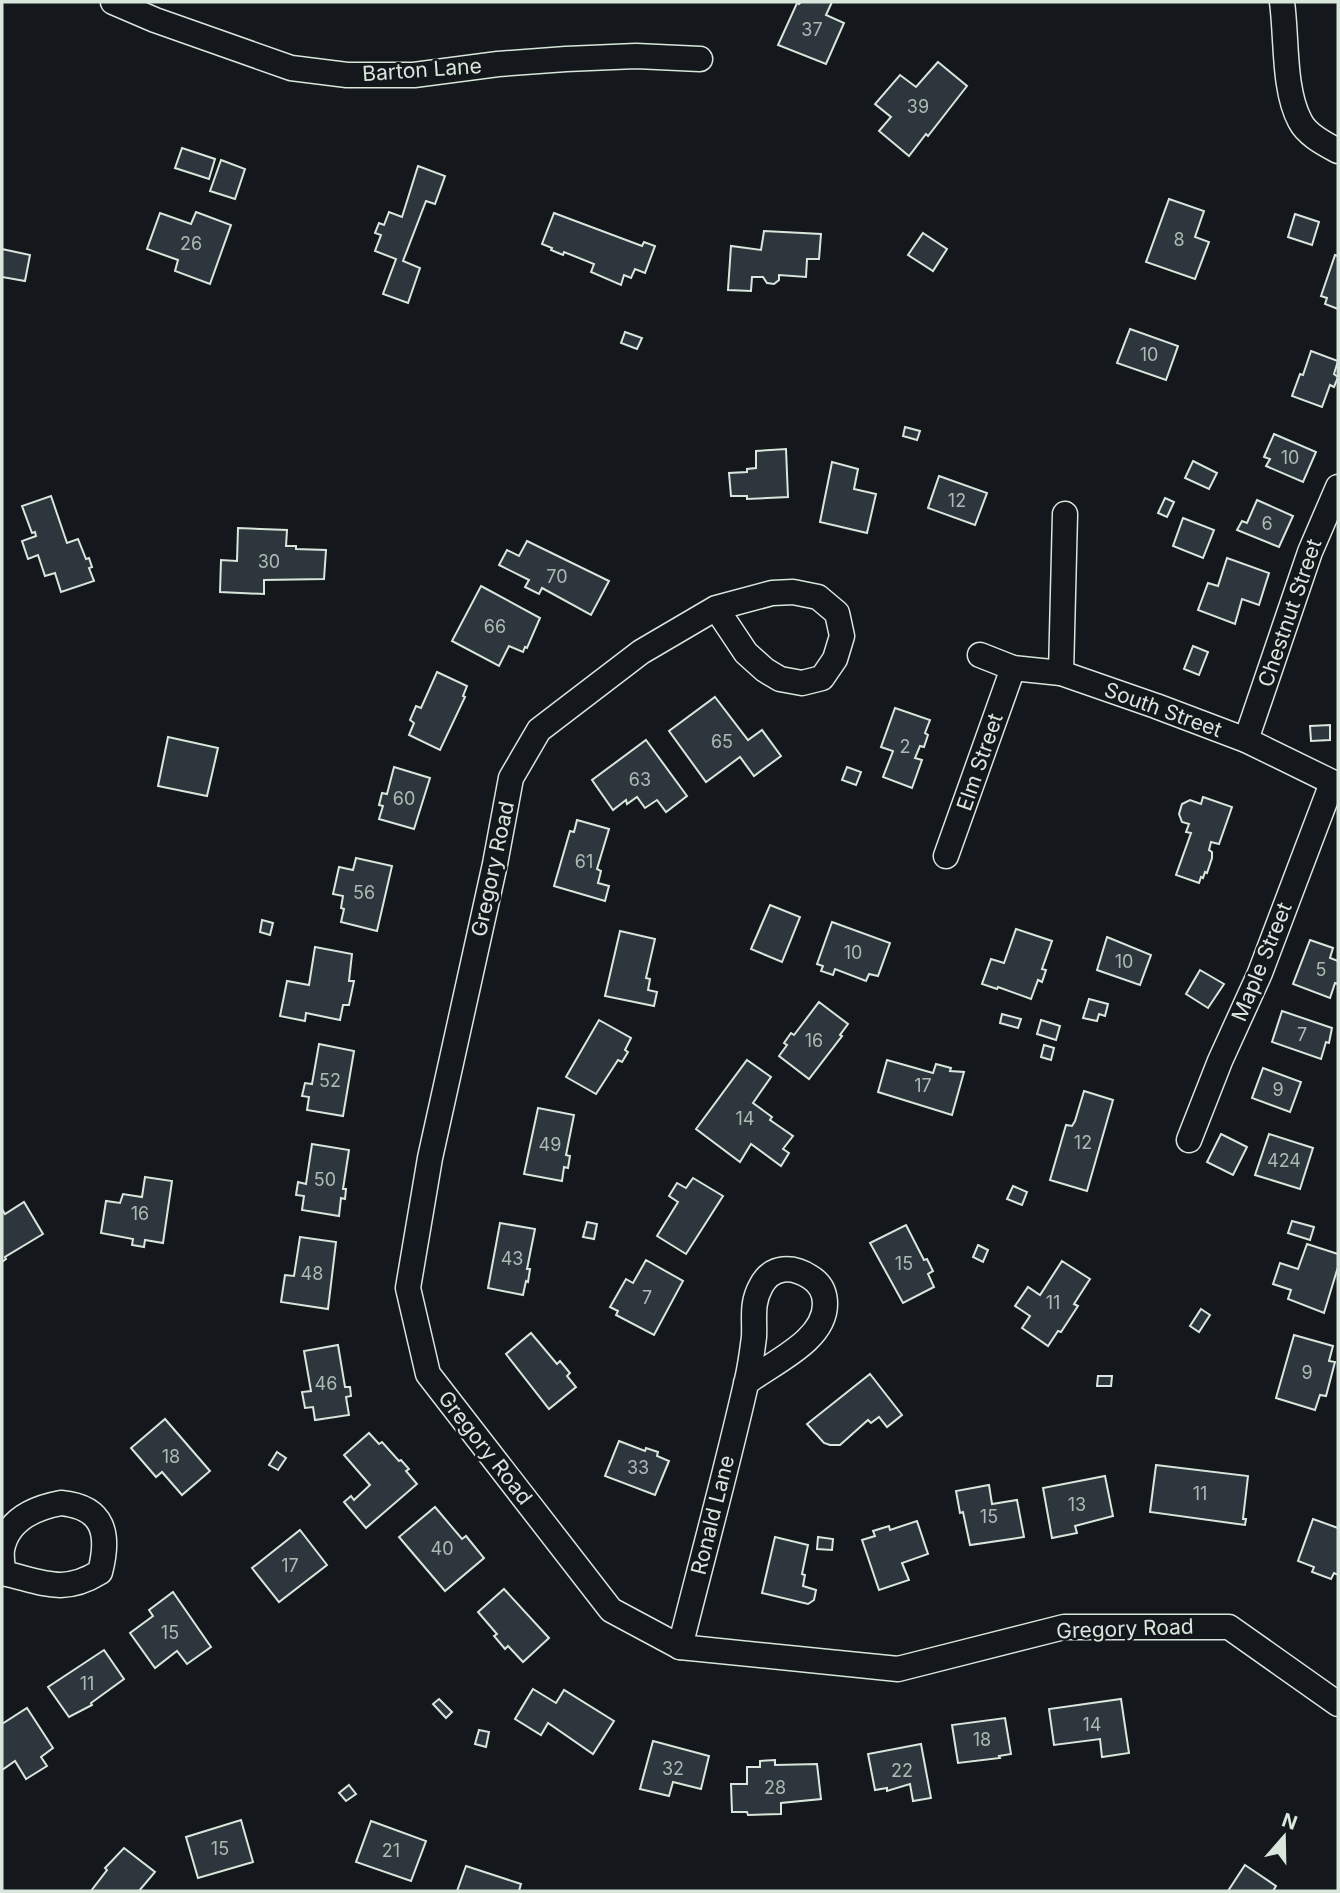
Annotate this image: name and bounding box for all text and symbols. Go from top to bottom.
house number: 37 [801,19,823,40]
street label: Barton Lane [361,53,483,86]
house number: 39 [907,96,929,117]
house number: 8 [1173,229,1185,250]
house number: 26 [180,233,202,254]
house number: 10 [1140,344,1158,365]
house number: 10 [1281,447,1299,468]
house number: 12 [948,490,966,511]
house number: 6 [1261,513,1273,534]
street label: Chestnut Street [1253,535,1327,690]
house number: 30 [258,551,280,572]
house number: 70 [546,566,568,587]
house number: 66 [484,616,506,637]
street label: South Street [1101,677,1225,742]
street label: Elm Street [951,710,1008,814]
house number: 65 [711,731,733,752]
house number: 2 [900,736,910,757]
house number: 63 [629,769,651,790]
house number: 60 [393,788,415,809]
street label: Gregory Road [466,799,519,939]
house number: 61 [575,851,593,872]
house number: 56 [353,882,375,903]
street label: Maple Street [1226,899,1297,1025]
house number: 10 [844,942,862,963]
house number: 10 [1115,951,1133,972]
house number: 5 [1316,959,1326,980]
house number: 7 [1297,1024,1307,1045]
house number: 16 [805,1030,823,1051]
house number: 52 [319,1070,341,1091]
house number: 17 [914,1075,932,1096]
house number: 9 [1272,1079,1284,1100]
house number: 14 [736,1108,754,1129]
house number: 12 [1074,1132,1092,1153]
house number: 49 [539,1134,561,1155]
house number: 424 [1267,1150,1301,1171]
house number: 50 [314,1169,336,1190]
house number: 16 [131,1203,149,1224]
house number: 43 [501,1248,523,1269]
house number: 15 [895,1253,913,1274]
house number: 48 [301,1263,323,1284]
house number: 7 [642,1287,652,1308]
house number: 11 [1046,1292,1060,1313]
house number: 9 [1301,1362,1313,1383]
house number: 46 [315,1373,337,1394]
street label: Gregory Road [433,1386,538,1510]
house number: 18 [162,1446,180,1467]
street label: Ronald Lane [686,1453,739,1577]
house number: 33 [627,1457,649,1478]
house number: 11 [1193,1483,1207,1504]
house number: 13 [1068,1494,1086,1515]
house number: 15 [980,1506,998,1527]
house number: 40 [431,1538,453,1559]
house number: 17 [281,1555,299,1576]
street label: Gregory Road [1056,1614,1194,1643]
house number: 15 [161,1622,179,1643]
house number: 11 [80,1673,94,1694]
house number: 14 [1083,1714,1101,1735]
house number: 18 [973,1729,991,1750]
house number: 32 [662,1758,684,1779]
house number: 22 [891,1760,913,1781]
house number: 28 [764,1777,786,1798]
north arrow [1249,1802,1319,1872]
text: N [1279,1808,1300,1835]
house number: 15 [211,1838,229,1859]
house number: 21 [382,1840,400,1861]

